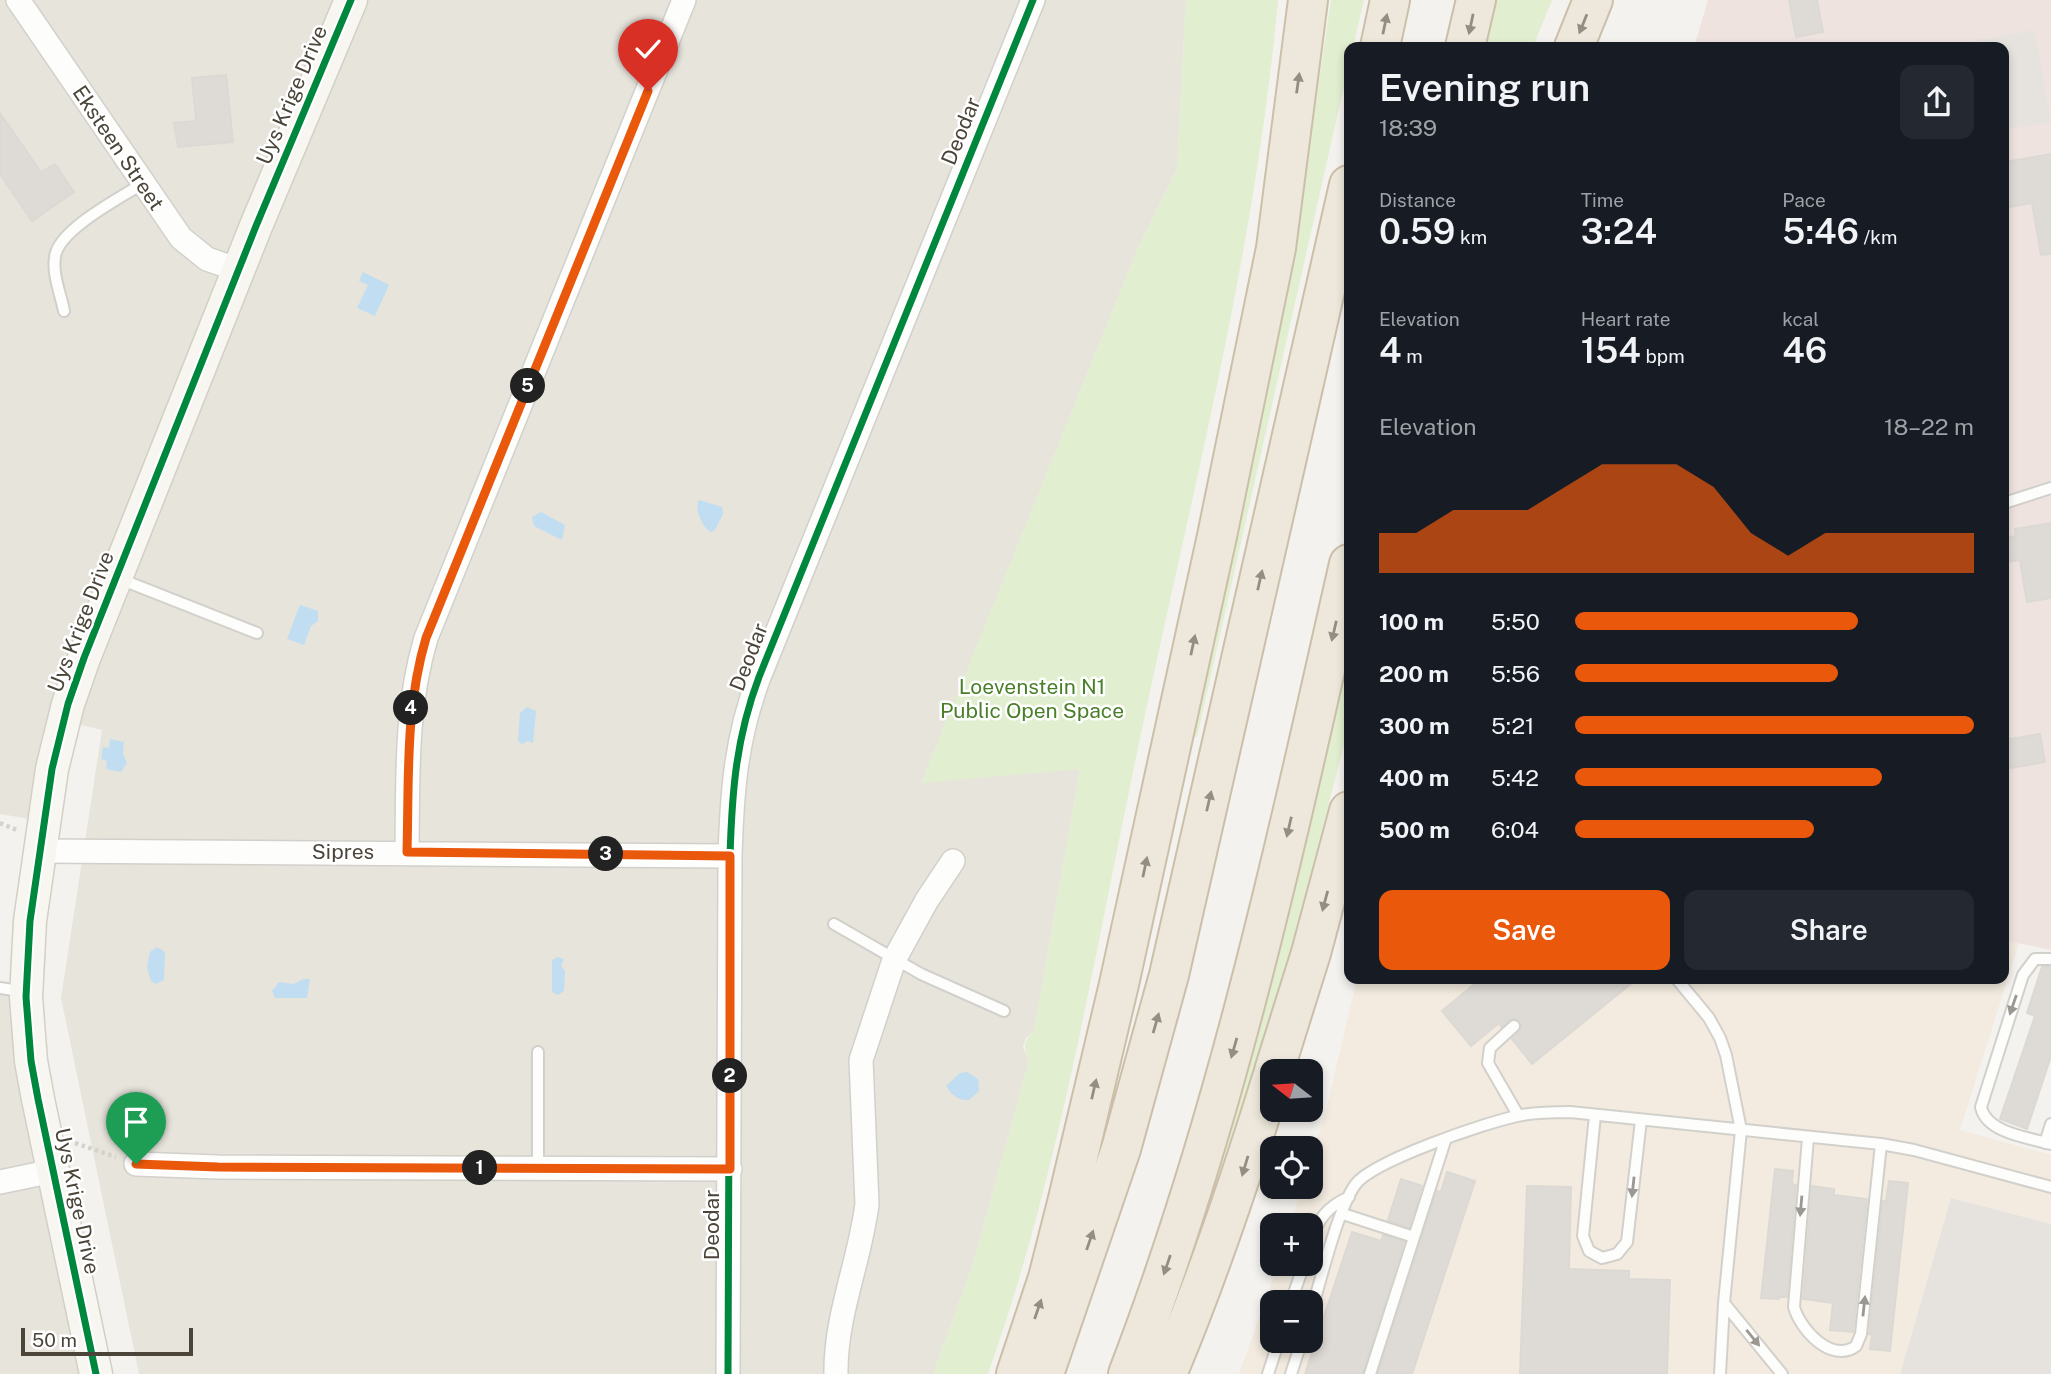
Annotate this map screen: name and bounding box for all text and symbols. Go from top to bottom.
one-way arrow [1379,13,1390,35]
one-way arrow [1465,13,1476,35]
one-way arrow [1578,13,1589,34]
pin [618,19,678,91]
street label: Uys Krige Drive [251,21,332,168]
icon: check [629,30,667,68]
text: Evening run [1379,65,1590,110]
button: share [1900,65,1974,139]
one-way arrow [1293,72,1304,94]
street label: Eksteen Street [68,81,169,215]
street label: Deodar [936,93,985,168]
text: 18:39 [1379,114,1437,141]
text: Distance [1379,189,1456,211]
text: Time [1581,189,1624,211]
text: Pace [1782,189,1826,211]
text: 0.59 [1379,211,1455,252]
text: 3:24 [1581,211,1657,252]
text: 5:46 [1782,211,1859,252]
text: km [1455,226,1487,248]
text: /km [1859,226,1897,248]
text: Elevation [1379,308,1460,330]
text: Heart rate [1581,308,1670,330]
text: kcal [1782,308,1819,330]
text: 4 [1379,330,1402,371]
text: 154 [1581,330,1641,371]
text: 46 [1782,330,1827,371]
text: m [1402,345,1423,367]
text: bpm [1641,345,1685,367]
pin: 5 [510,368,546,404]
text: 5 [521,374,534,396]
text: Elevation [1379,413,1477,440]
text: 18–22 m [1884,413,1974,440]
street label: Uys Krige Drive [42,548,119,696]
one-way arrow [1255,569,1266,591]
text: 100 m [1379,608,1444,635]
text: 5:50 [1491,608,1540,635]
street label: Deodar [724,619,773,694]
one-way arrow [1328,620,1339,642]
one-way arrow [1188,634,1199,656]
text: 200 m [1379,660,1449,687]
text: 5:56 [1491,660,1540,687]
park label: Loevenstein N1 Public Open Space [940,674,1124,723]
pin: 4 [394,690,428,726]
text: 4 [404,696,417,718]
text: 300 m [1379,712,1450,739]
text: 5:21 [1491,712,1534,739]
text: 400 m [1379,764,1449,791]
text: 5:42 [1491,764,1539,791]
one-way arrow [1204,790,1215,812]
one-way arrow [1283,816,1294,838]
text: 500 m [1379,816,1450,843]
text: 6:04 [1491,816,1539,843]
pin: 3 [588,836,624,872]
street label: Sipres [312,839,374,864]
text: 3 [599,842,612,864]
one-way arrow [1139,856,1150,878]
one-way arrow [1319,890,1330,912]
button: Save [1379,890,1670,970]
button: Share [1684,890,1974,970]
one-way arrow [2007,995,2018,1016]
one-way arrow [1152,1012,1162,1033]
one-way arrow [1228,1037,1239,1059]
pin: 2 [712,1058,748,1094]
north arrow [1260,1059,1323,1122]
map controls [1260,1059,1323,1353]
text: 2 [723,1064,736,1086]
one-way arrow [1089,1078,1100,1100]
pin [106,1092,166,1164]
icon: arrive [117,1103,155,1141]
street label: Uys Krige Drive [50,1125,105,1276]
button: locate [1260,1136,1323,1199]
pin: 1 [462,1150,498,1186]
text: 1 [475,1156,484,1178]
one-way arrow [1239,1156,1249,1177]
one-way arrow [1627,1177,1638,1199]
street label: Deodar [699,1190,724,1260]
one-way arrow [1796,1195,1807,1217]
button: + [1260,1213,1323,1276]
one-way arrow [1086,1230,1096,1251]
one-way arrow [1161,1255,1172,1276]
button: − [1260,1290,1323,1353]
one-way arrow [1859,1295,1870,1317]
one-way arrow [1033,1299,1044,1320]
scale bar [21,1325,192,1357]
text: 50 m [32,1329,77,1351]
one-way arrow [1745,1330,1760,1347]

